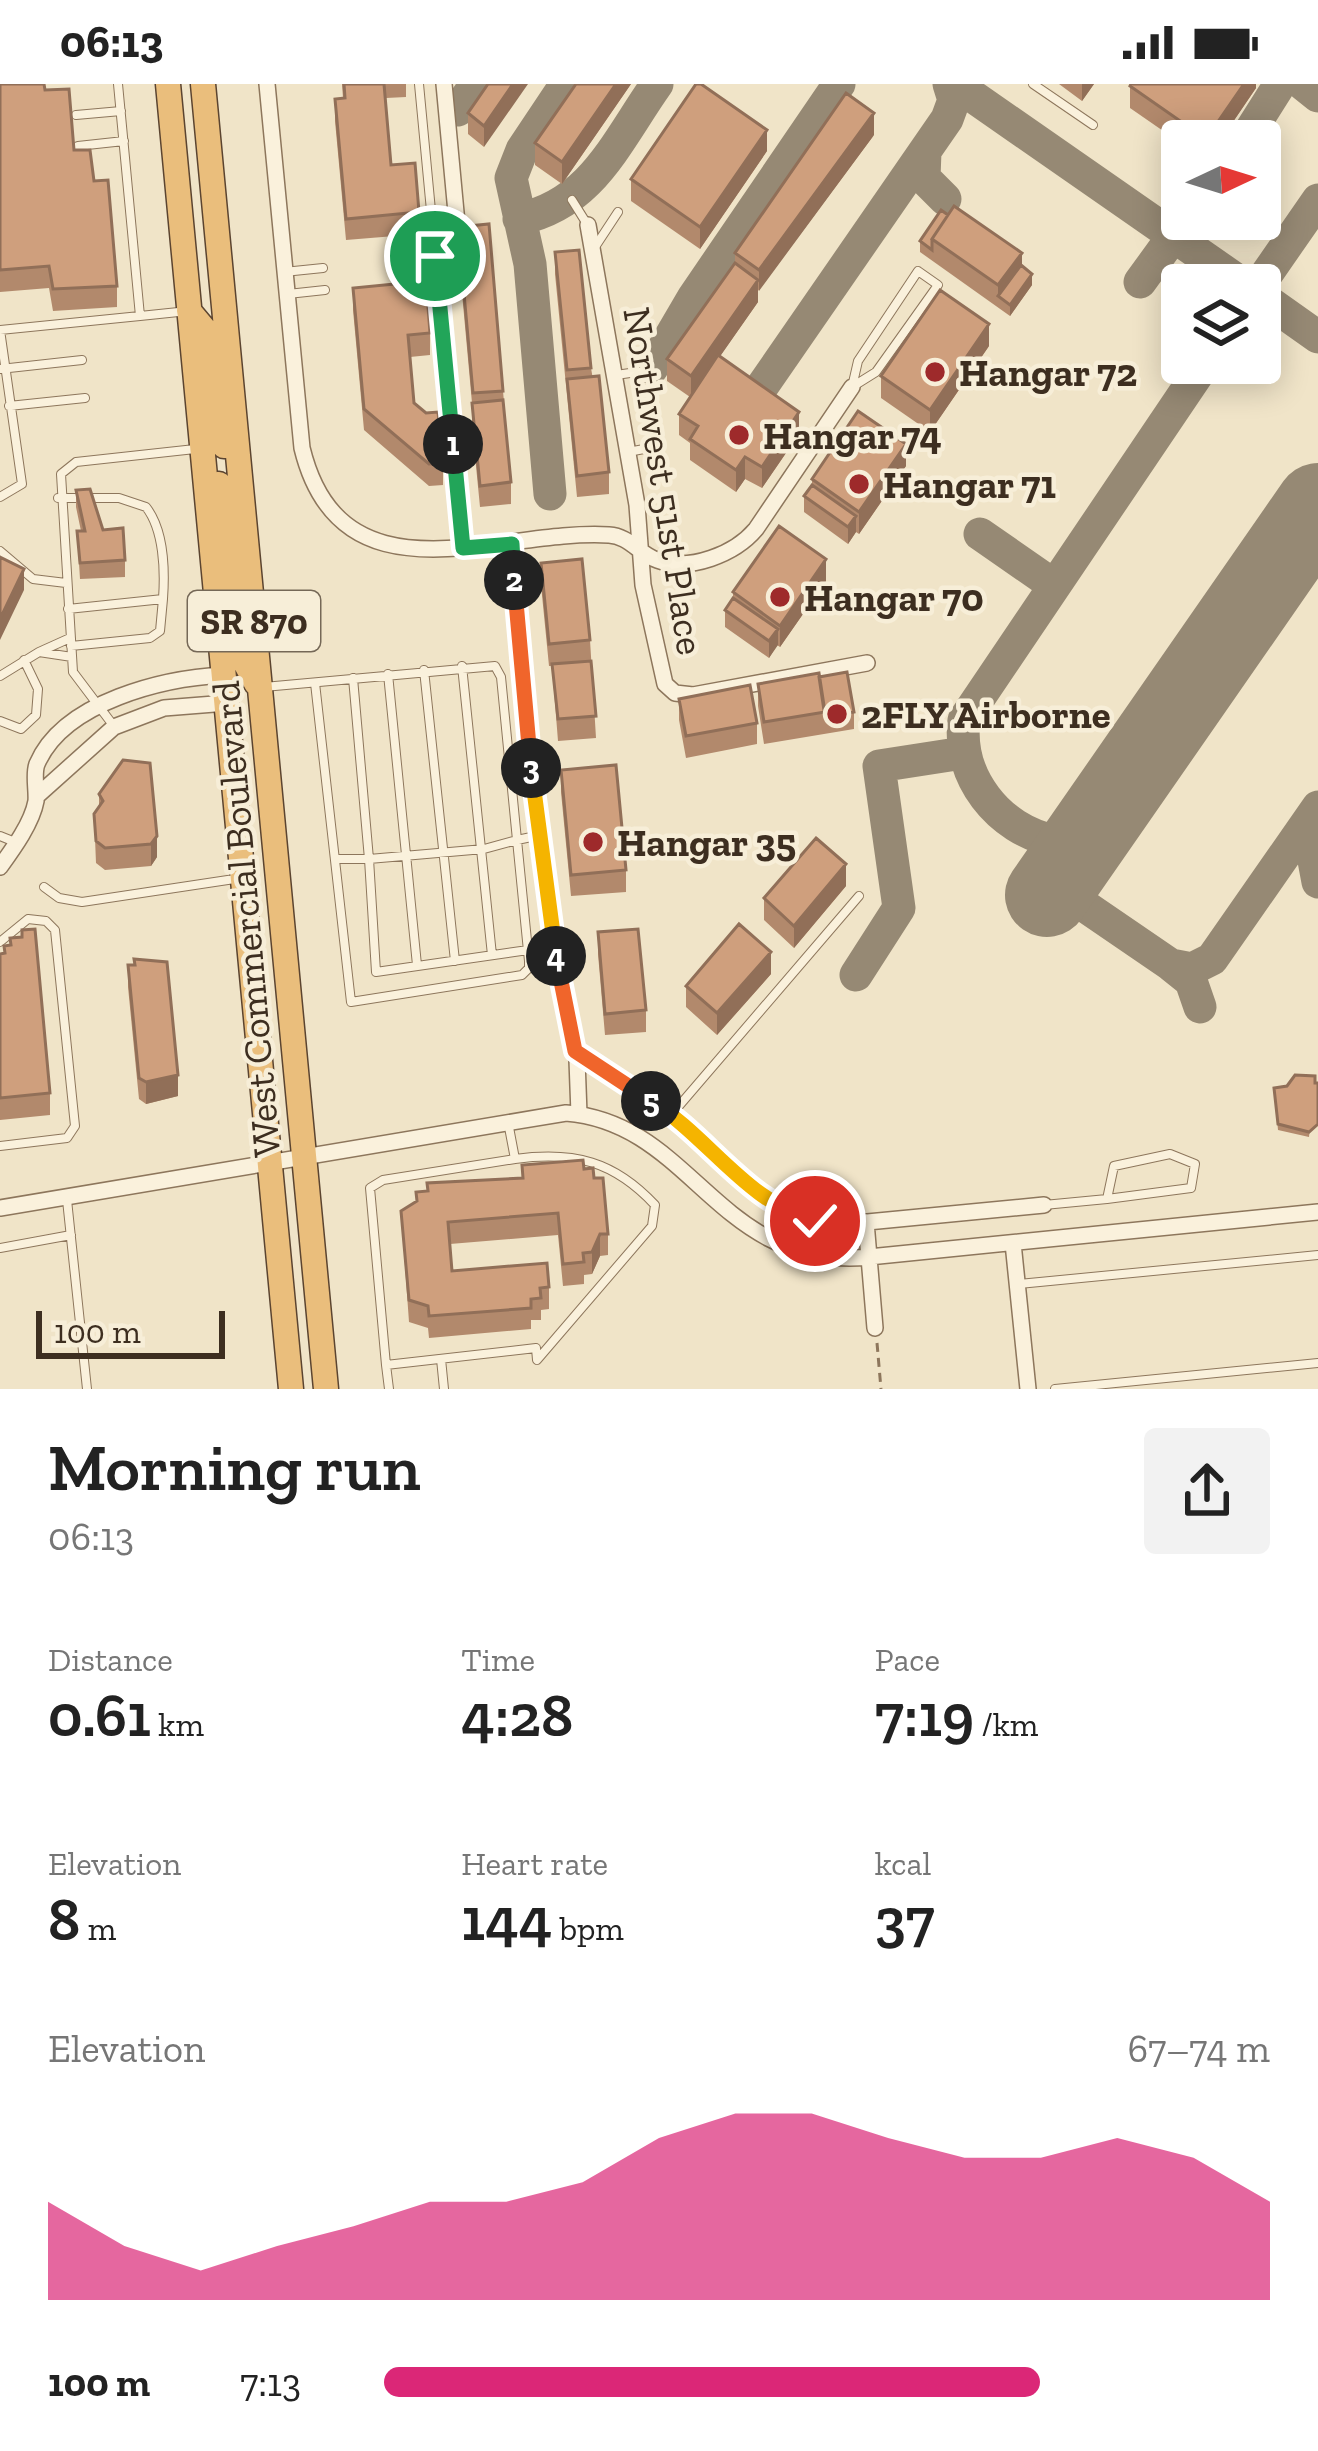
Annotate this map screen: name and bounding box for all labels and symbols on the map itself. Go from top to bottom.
north arrow [1161,120,1281,240]
pin [384,205,486,307]
street label: Northwest 51st Place [613,304,715,658]
place label: Hangar 72 [959,349,1137,396]
marker: Hangar 72 [922,359,948,385]
place label: Hangar 74 [763,412,942,459]
pin: 1 [423,414,483,474]
marker: Hangar 74 [726,422,752,448]
place label: Hangar 71 [883,461,1056,508]
marker: Hangar 71 [846,471,872,497]
pin: 2 [484,550,544,610]
place label: Hangar 70 [804,574,984,621]
marker: Hangar 70 [767,584,793,610]
road number: SR 870 [188,591,320,651]
street label: West Commercial Boulevard [202,679,290,1159]
place label: 2FLY Airborne [861,691,1111,738]
marker: 2FLY Airborne [824,701,850,727]
pin: 3 [501,738,561,798]
place label: Hangar 35 [617,819,796,866]
marker: Hangar 35 [580,829,606,855]
pin: 4 [526,926,586,986]
pin: 5 [621,1071,681,1131]
pin [764,1170,866,1272]
scale bar [36,1305,225,1358]

